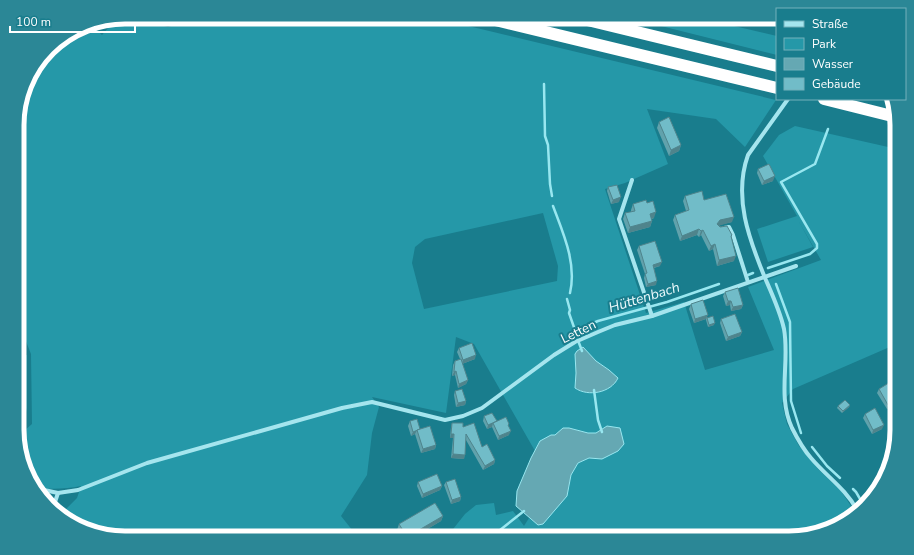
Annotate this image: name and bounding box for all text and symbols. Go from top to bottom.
scale bar [10,8,135,34]
legend [776,8,906,100]
text: 100 m [16,14,51,30]
text: Straße [812,16,848,32]
text: Park [812,36,837,52]
text: Wasser [812,56,854,72]
text: Gebäude [812,76,861,92]
water label: Hüttenbach [606,278,682,317]
street label: Letten [558,316,599,348]

